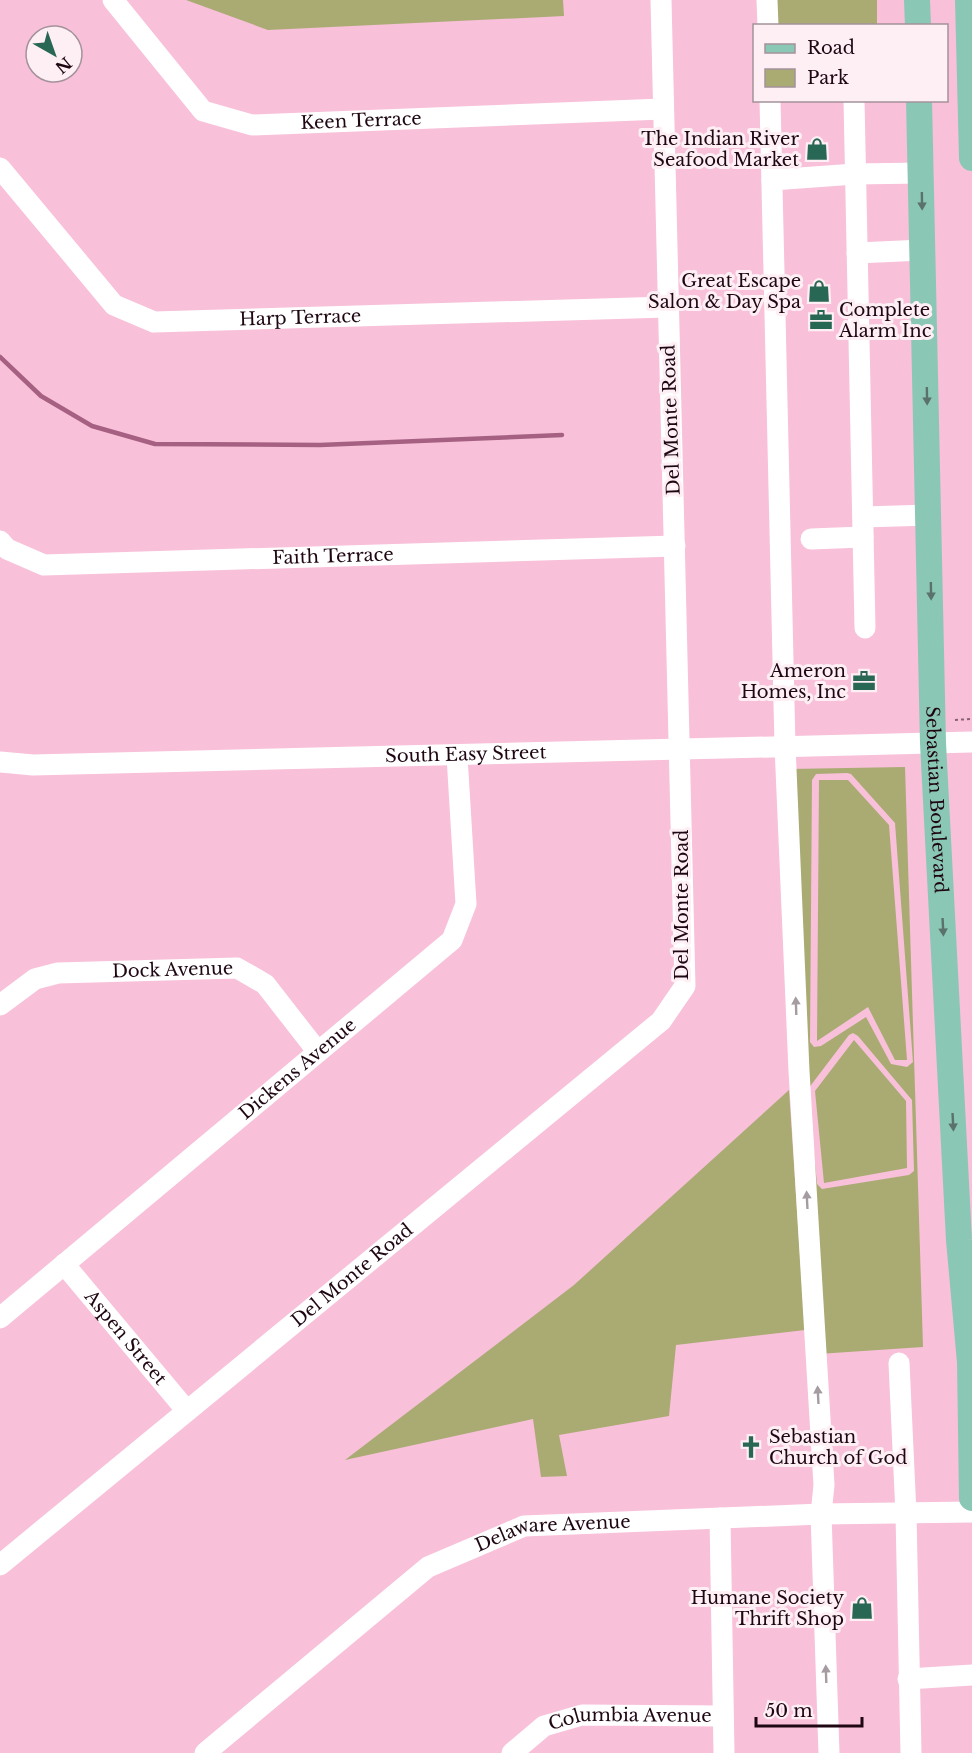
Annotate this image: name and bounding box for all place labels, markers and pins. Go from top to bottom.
place label: The Indian River Seafood Market [641,128,799,171]
shop icon: The Indian River Seafood Market [804,136,830,162]
place label: Great Escape Salon & Day Spa [648,270,801,313]
shop icon: Great Escape Salon & Day Spa [806,278,832,304]
place label: Complete Alarm Inc [838,299,932,342]
office icon: Complete Alarm Inc [808,307,834,333]
place label: Ameron Homes, Inc [741,660,846,703]
office icon: Ameron Homes, Inc [851,668,877,694]
place label: Sebastian Church of God [769,1426,907,1469]
church icon: Sebastian Church of God [738,1434,764,1460]
place label: Humane Society Thrift Shop [691,1587,844,1630]
shop icon: Humane Society Thrift Shop [849,1595,875,1621]

